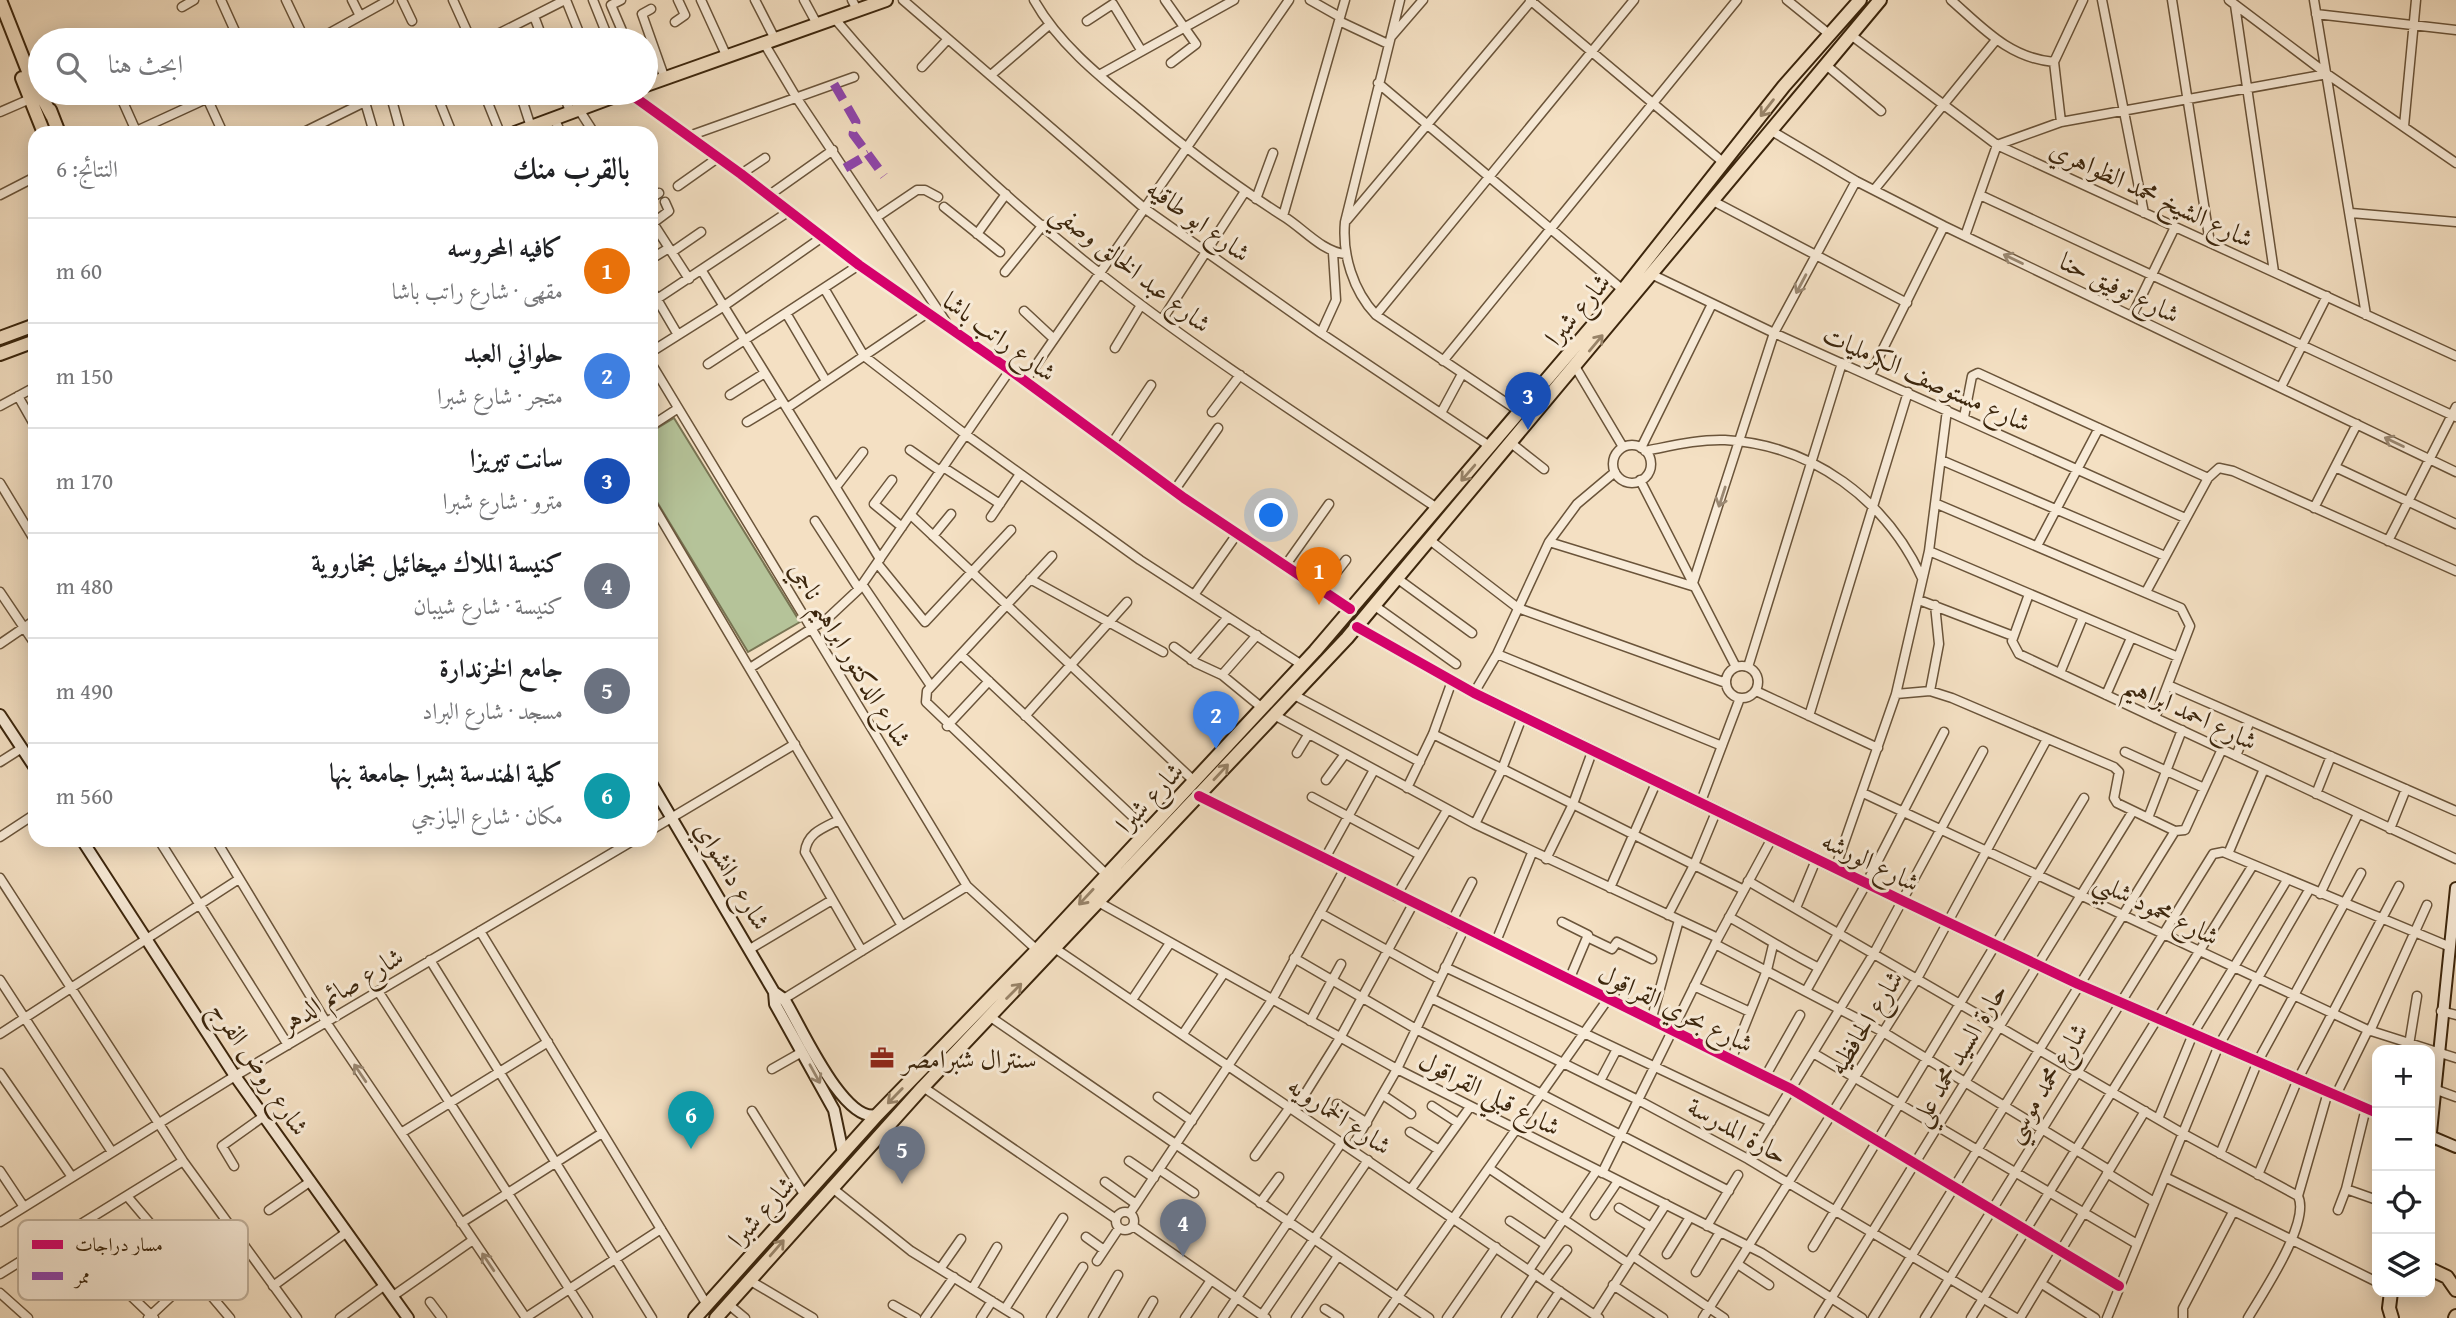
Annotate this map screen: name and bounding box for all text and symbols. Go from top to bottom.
search box [28,28,658,105]
text: ابحث هنا [108,44,183,83]
icon: search [52,48,90,86]
one-way arrow [1760,98,1775,116]
street label: شارع الشيخ محمد الظواهري [2041,129,2260,262]
text: بالقرب منك [513,146,630,190]
text: النتائج: 6 [56,152,118,185]
street label: شارع ابو طاقيه [1137,169,1259,274]
street label: شارع عبد الخالق وصفي [1039,192,1220,347]
text: كافيه المحروسه [447,228,563,267]
street label: شارع توفيق حنا [2052,241,2187,336]
one-way arrow [2003,251,2024,265]
text: 60 m [56,254,102,287]
text: 1 [601,254,613,287]
street label: شارع شبرا [1535,264,1622,356]
one-way arrow [1793,273,1807,294]
text: مقهى · شارع راتب باشا [392,274,563,307]
street label: شارع راتب باشا [933,281,1065,393]
street label: شارع مستوصف الكرمليات [1815,314,2038,444]
text: حلواني العبد [464,333,563,372]
one-way arrow [1589,334,1604,352]
text: 150 m [56,359,113,392]
text: 2 [601,359,613,392]
pin: 3 [1505,372,1551,430]
text: متجر · شارع شبرا [437,379,563,412]
one-way arrow [2384,435,2406,448]
text: سانت تيريزا [470,438,563,477]
text: 170 m [56,464,113,497]
text: 3 [601,464,613,497]
one-way arrow [1460,464,1476,482]
text: مترو · شارع شبرا [443,484,563,517]
one-way arrow [1715,485,1727,507]
your location [1254,498,1288,532]
text: كنيسة الملاك ميخائيل بخماروية [311,543,563,582]
pin: 1 [1296,547,1342,605]
street label: شارع الدكتور ابراهيم ناجي [774,553,922,758]
text: 480 m [56,569,113,602]
text: 4 [601,569,613,602]
text: كنيسة · شارع شيبان [413,589,563,622]
text: جامع الخزندارة [439,648,563,687]
street label: شارع احمد ابراهيم [2115,664,2264,766]
text: 490 m [56,674,113,707]
text: 5 [601,674,613,707]
pin: 2 [1193,691,1239,749]
text: مسجد · شارع البراد [422,694,563,727]
street label: شارع شبرا [1106,752,1195,844]
text: كلية الهندسة بشبرا جامعة بنها [329,753,563,792]
one-way arrow [1213,764,1230,781]
text: 560 m [56,779,113,812]
text: 6 [601,779,613,812]
text: مكان · شارع اليازجي [411,799,563,832]
street label: شارع دانشواي [683,813,781,939]
street label: شارع الورشه [1814,820,1927,904]
street label: شارع محمود شلبي [2086,861,2226,960]
one-way arrow [1078,888,1095,905]
street label: شارع صائم الدهر [269,937,413,1046]
street label: شارع بحري القراقول [1590,953,1760,1065]
street label: شارع الحافظيه [1817,962,1915,1084]
street label: حارة السيد محمد علي [1900,975,2021,1136]
one-way arrow [1006,983,1023,1000]
street label: شارع روض الفرج [196,993,320,1146]
street label: شارع محمد موسي [1993,1014,2102,1152]
place label: سنترال شبرامصر [899,1039,1037,1078]
street label: شارع قبلي القراقول [1409,1040,1568,1151]
office icon: سنترال شبرامصر [868,1044,896,1072]
map controls [2372,1045,2435,1297]
button: + [2372,1045,2435,1108]
one-way arrow [809,1063,822,1084]
one-way arrow [353,1064,368,1083]
street label: شارع الخمارويه [1278,1066,1400,1167]
street label: حارة المدرسة [1681,1086,1795,1174]
one-way arrow [886,1087,903,1104]
pin: 6 [668,1091,714,1149]
button: − [2372,1108,2435,1171]
pin: 5 [879,1126,925,1184]
street label: شارع شبرا [718,1166,806,1258]
button: locate [2372,1171,2435,1234]
pin: 4 [1160,1199,1206,1257]
legend [18,1220,248,1300]
text: مسار دراجات [75,1230,163,1258]
button: layers [2372,1234,2435,1297]
one-way arrow [769,1240,785,1258]
one-way arrow [481,1252,495,1272]
text: ممر [73,1262,90,1290]

